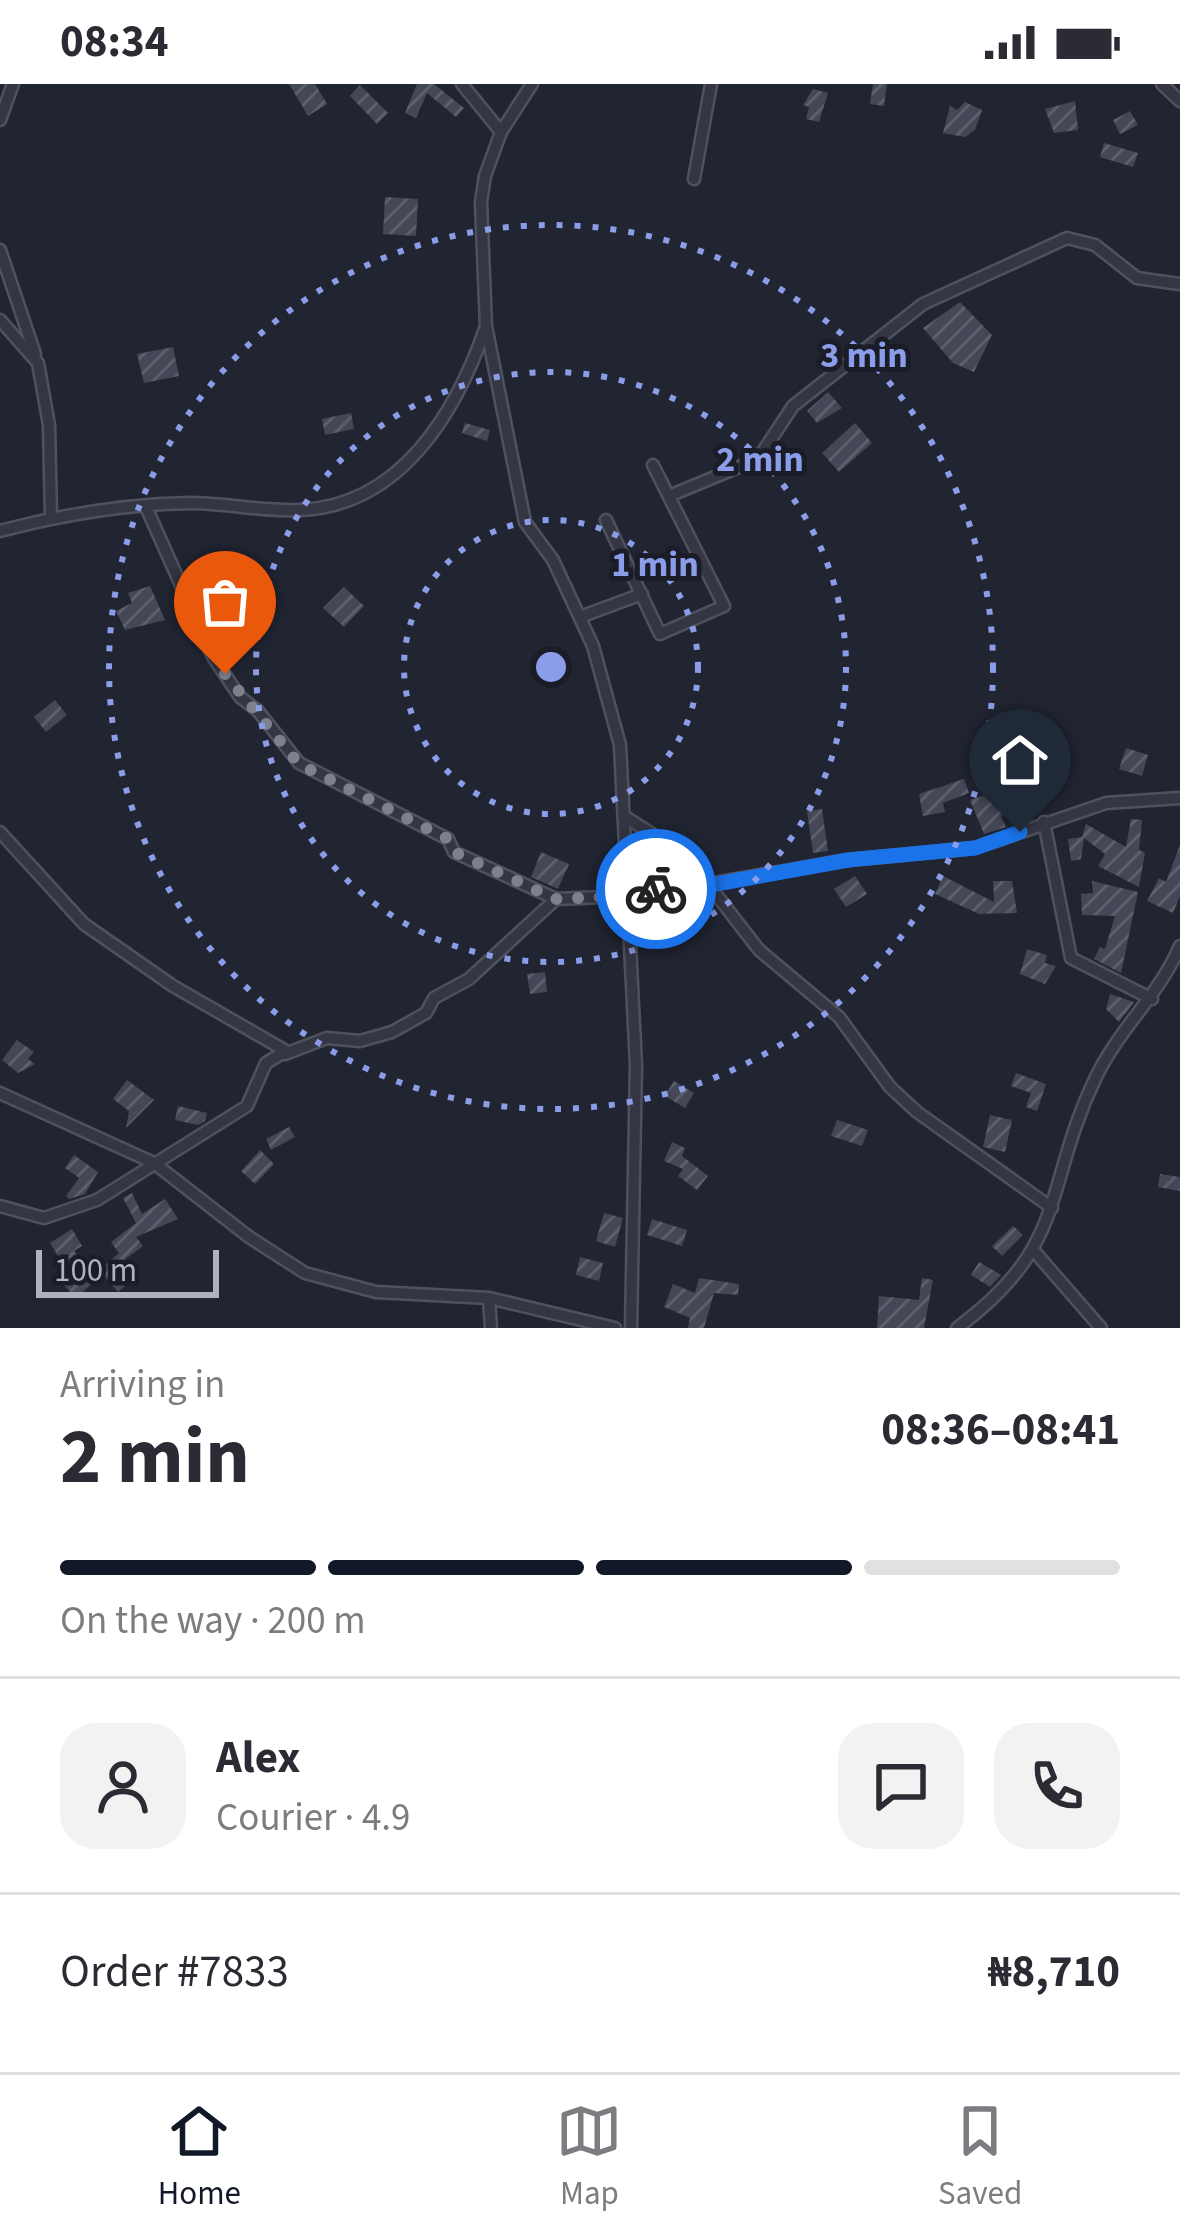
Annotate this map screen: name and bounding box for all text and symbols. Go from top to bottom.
text: 08:34 [60,10,169,74]
text: 3 min [820,330,908,381]
text: 2 min [716,434,804,485]
text: 1 min [611,539,699,590]
pin [174,551,276,674]
icon: bag [192,569,258,635]
centre of rings [530,646,572,688]
pin [969,709,1071,832]
icon: home [987,727,1053,793]
courier [596,829,716,949]
icon: bike [623,856,689,922]
scale bar [36,1244,219,1297]
text: 100 m [54,1247,137,1294]
text: Arriving in [60,1357,225,1413]
text: 08:36–08:41 [881,1398,1120,1462]
text: 2 min [60,1402,250,1513]
text: On the way · 200 m [60,1593,366,1649]
button: person [60,1723,186,1849]
button: chat [838,1723,964,1849]
button: phone [994,1723,1120,1849]
text: Alex [216,1726,300,1790]
text: Courier · 4.9 [216,1790,410,1846]
text: Order #7833 [60,1940,289,2004]
text: ₦8,710 [988,1940,1120,2004]
tab: Home [158,2098,241,2217]
tab: Map [556,2098,622,2217]
tab: Saved [938,2098,1022,2217]

